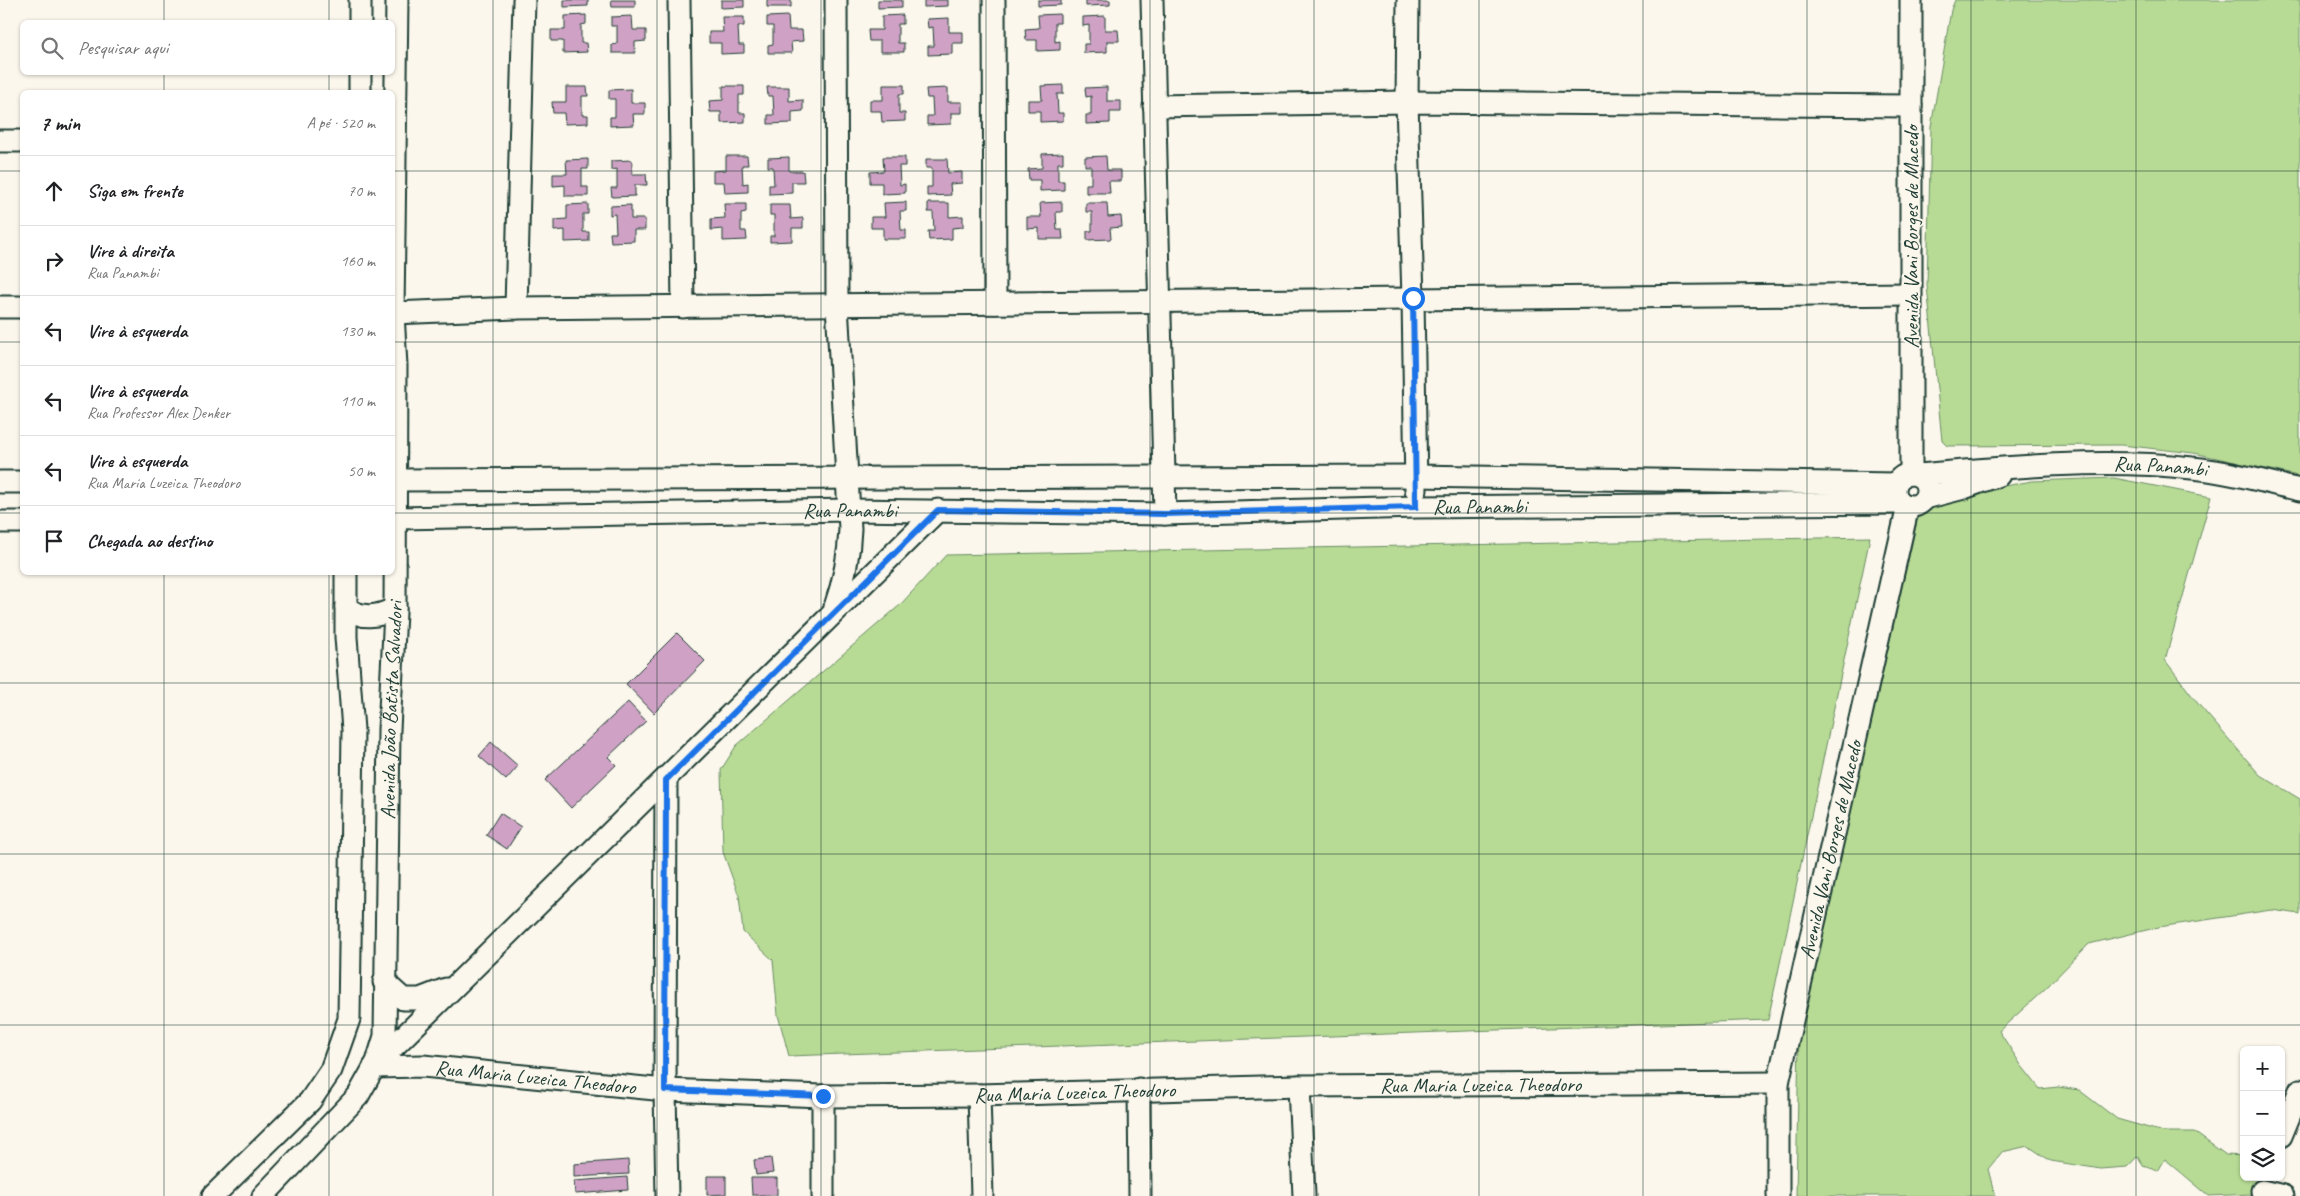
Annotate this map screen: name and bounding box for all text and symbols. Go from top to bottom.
search box [20,20,395,75]
icon: search [38,34,66,62]
text: Pesquisar aqui [78,36,168,60]
text: 7 min [40,110,80,136]
text: A pé · 520 m [307,113,375,133]
street label: Avenida Vani Borges de Macedo [1898,123,1924,348]
icon: ahead [40,177,68,205]
text: Siga em frente [87,179,183,203]
text: 70 m [348,181,375,201]
text: Vire à direita [87,239,174,263]
icon: right [40,247,68,275]
text: 160 m [341,251,375,271]
text: Rua Panambi [87,263,159,283]
route start [1402,287,1425,310]
icon: left [40,317,68,345]
text: Vire à esquerda [87,319,187,343]
text: 130 m [341,321,375,341]
text: Vire à esquerda [87,379,187,403]
icon: left [40,387,68,415]
text: 110 m [341,391,375,411]
text: Rua Professor Alex Denker [87,403,230,423]
text: Vire à esquerda [87,449,187,473]
street label: Rua Panambi [2113,451,2212,483]
icon: left [40,457,68,485]
text: 50 m [348,461,375,481]
text: Rua Maria Luzeica Theodoro [87,473,240,493]
street label: Rua Panambi [1433,493,1530,520]
street label: Rua Panambi [803,497,900,524]
icon: arrive [40,527,68,555]
text: Chegada ao destino [87,529,213,553]
street label: Avenida João Batista Salvadori [375,598,408,820]
street label: Avenida Vani Borges de Macedo [1793,736,1868,962]
map controls [2240,1046,2285,1181]
button: + [2240,1046,2285,1091]
street label: Rua Maria Luzeica Theodoro [434,1054,638,1100]
street label: Rua Maria Luzeica Theodoro [1380,1071,1583,1098]
street label: Rua Maria Luzeica Theodoro [974,1076,1177,1108]
route end [812,1085,835,1108]
button: − [2240,1091,2285,1136]
button: layers [2240,1136,2285,1181]

